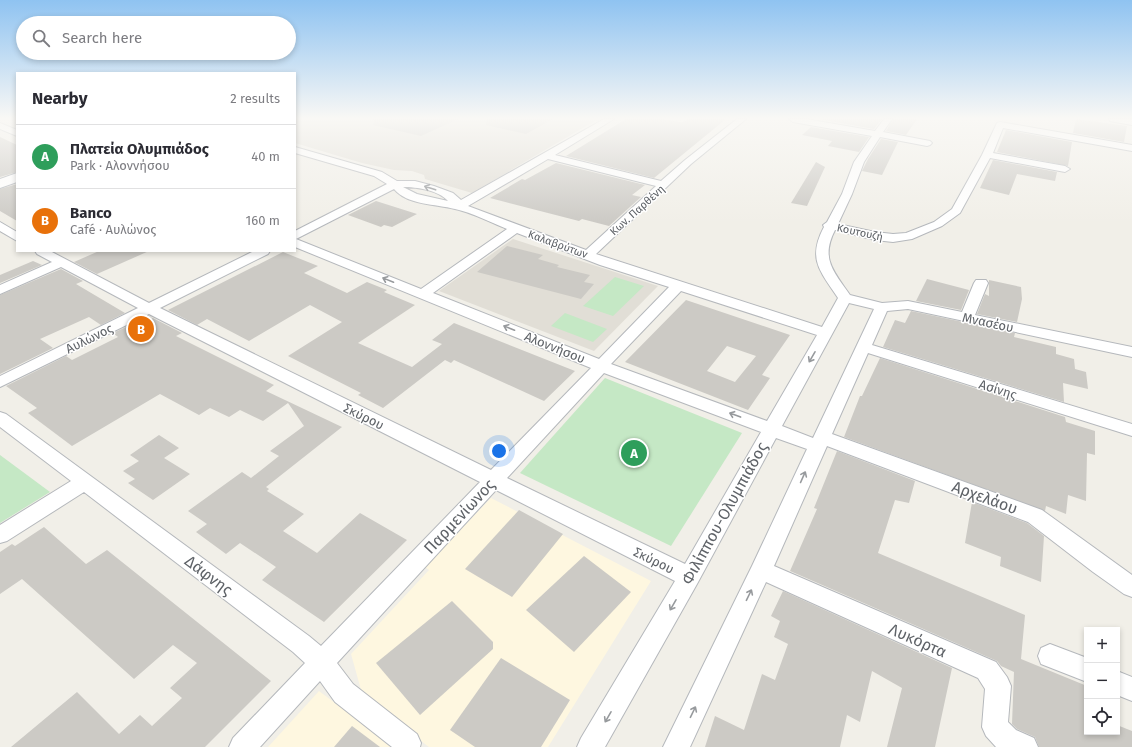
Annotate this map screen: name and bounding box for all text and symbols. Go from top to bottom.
search box [16,16,296,60]
icon: search [30,27,52,49]
text: Search here [62,29,142,47]
text: Nearby [32,88,87,109]
text: 2 results [230,91,280,106]
text: Πλατεία Ολυμπιάδος [70,140,209,158]
text: A [41,149,49,164]
text: 40 m [251,149,280,164]
text: Park · Αλοννήσου [70,158,170,173]
street label: Κων. Παρθένη [607,183,667,238]
one-way arrow [424,184,437,191]
text: Banco [70,204,112,222]
text: B [41,213,49,228]
text: 160 m [246,213,280,228]
street label: Κουτουζή [836,221,884,244]
text: Café · Αυλώνος [70,222,156,237]
street label: Καλαβρύτων [526,228,590,261]
one-way arrow [383,275,395,283]
street label: Μνασέου [961,310,1015,335]
pin: B [128,314,154,344]
street label: Αυλώνος [63,321,115,356]
one-way arrow [503,324,515,332]
street label: Αλοννήσου [522,328,587,366]
one-way arrow [808,351,816,363]
street label: Ασίνης [977,377,1019,402]
street label: Σκύρου [341,400,386,433]
one-way arrow [729,410,741,418]
pin: A [621,438,647,468]
street label: Φιλίππου-Ολυμπιάδος [677,438,772,588]
your location [489,441,509,461]
one-way arrow [800,471,808,483]
street label: Παρμενίωνος [420,475,499,558]
street label: Αρχελάου [949,477,1020,518]
street label: Σκύρου [631,544,676,577]
street label: Δάφνης [181,551,237,600]
one-way arrow [746,589,753,601]
one-way arrow [669,599,677,611]
street label: Λυκόρτα [886,619,950,662]
map controls [1084,627,1120,735]
button: + [1084,627,1120,663]
button: − [1084,663,1120,699]
button: locate [1084,699,1120,735]
one-way arrow [690,706,697,718]
one-way arrow [603,711,611,723]

